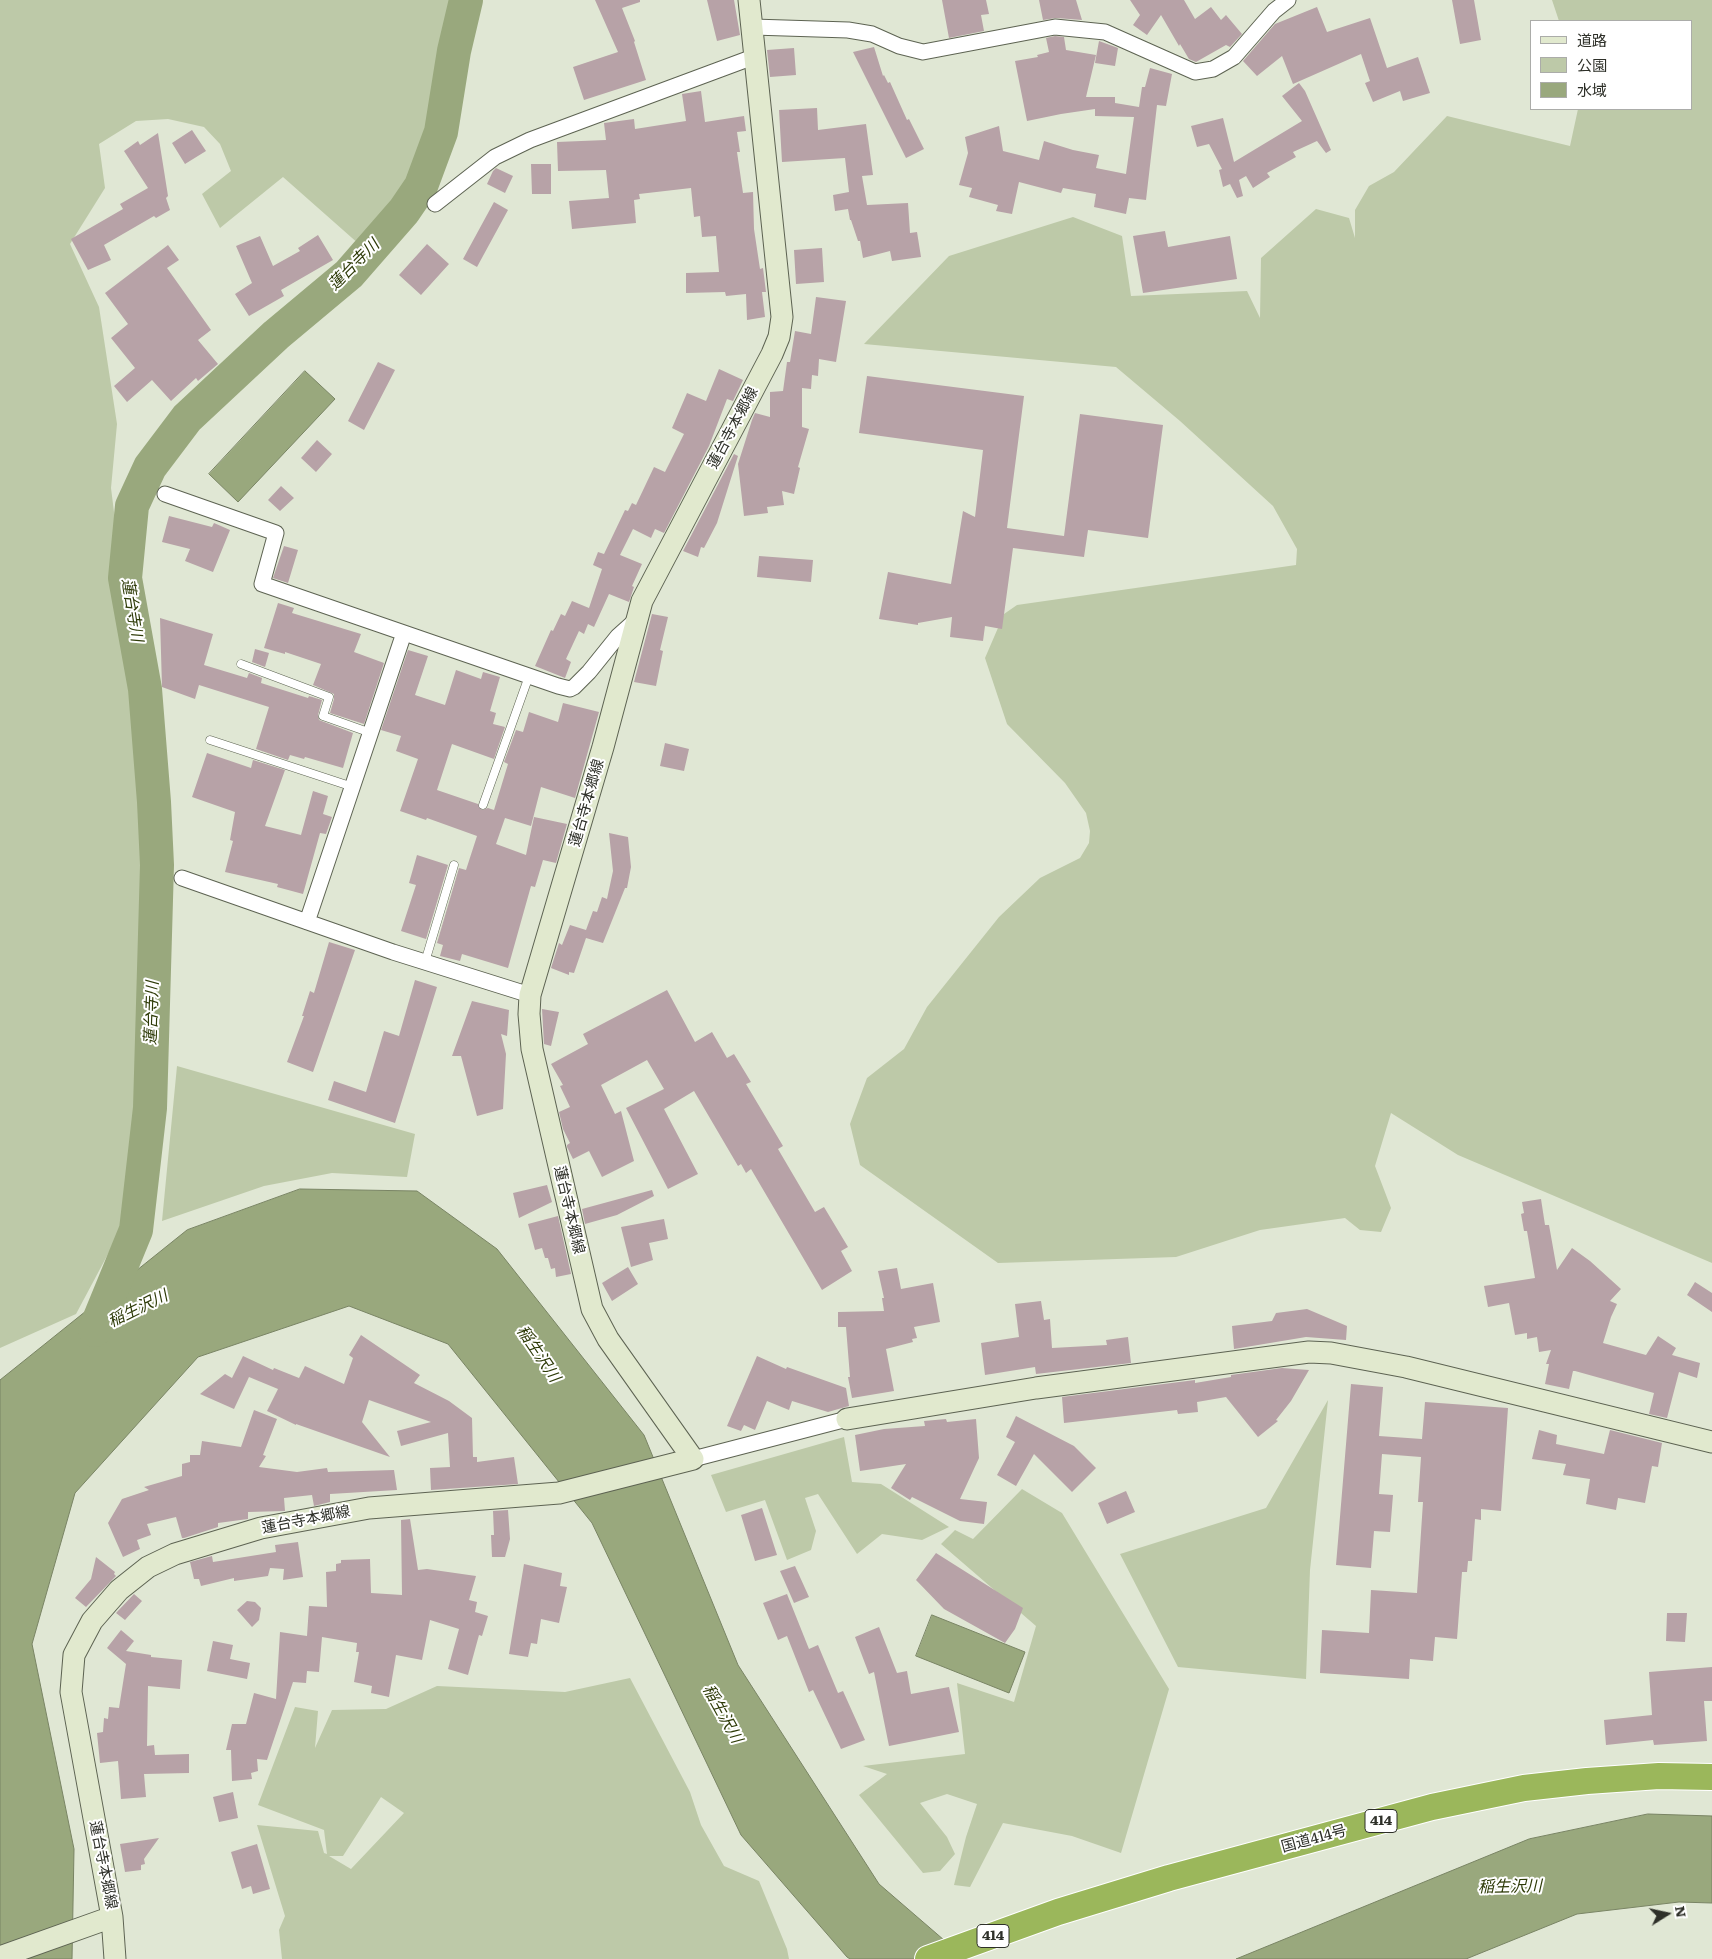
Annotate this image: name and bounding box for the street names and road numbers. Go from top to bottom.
street label: 蓮台寺本郷線 [704,384,762,472]
street label: 蓮台寺本郷線 [566,757,608,849]
street label: 蓮台寺本郷線 [550,1164,588,1256]
street label: 蓮台寺本郷線 [260,1503,352,1537]
road number: 414 [1365,1810,1397,1832]
street label: 蓮台寺本郷線 [86,1819,120,1911]
street label: 国道414号 [1279,1822,1349,1856]
road number: 414 [977,1924,1009,1948]

